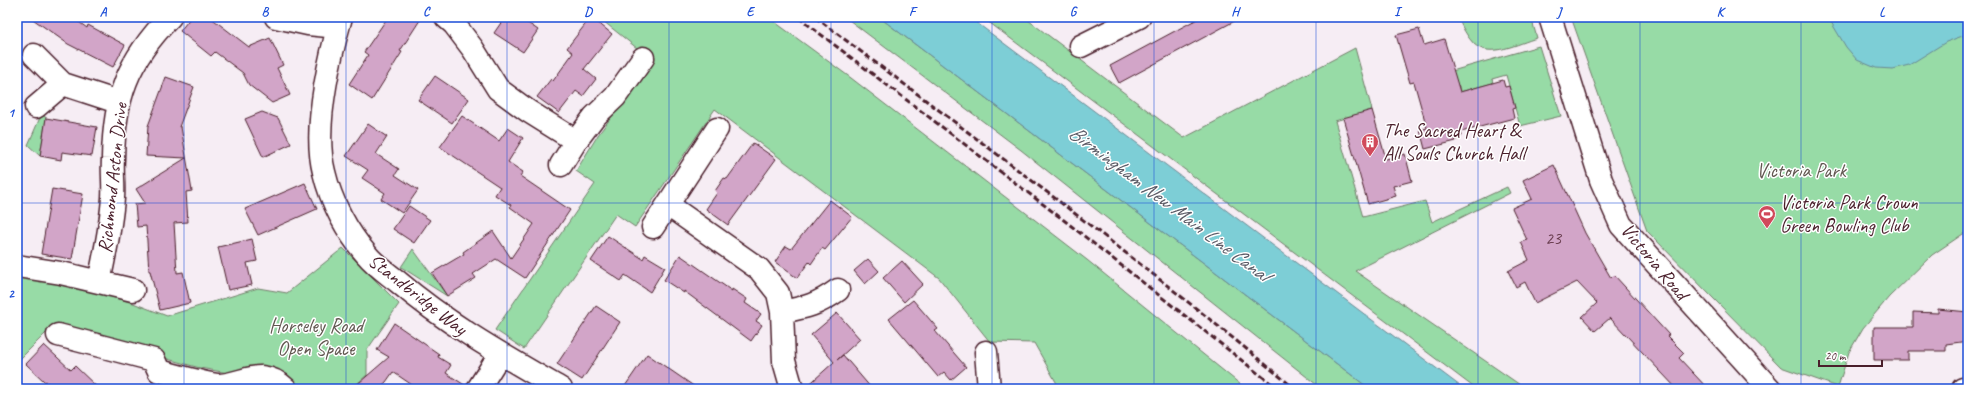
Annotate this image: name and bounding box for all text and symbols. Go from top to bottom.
text: A [100,4,108,20]
text: B [262,4,270,20]
text: C [423,4,431,20]
text: D [584,4,593,20]
text: E [747,4,756,20]
text: F [909,4,918,20]
text: G [1070,4,1078,20]
text: H [1231,4,1241,20]
text: I [1394,4,1403,20]
text: J [1556,4,1563,20]
text: K [1717,4,1727,20]
text: L [1879,4,1886,20]
street label: Richmond Aston Drive [92,100,133,254]
text: 1 [8,105,16,121]
place label: The Sacred Heart & All Souls Church Hall [1383,118,1528,166]
water label: Birmingham New Main Line Canal [1064,119,1279,291]
building icon: The Sacred Heart & All Souls Church Hall [1360,132,1380,157]
park label: Victoria Park [1756,158,1848,183]
place label: Victoria Park Crown Green Bowling Club [1780,190,1919,238]
sports icon: Victoria Park Crown Green Bowling Club [1757,204,1777,229]
street label: Victoria Road [1615,218,1696,307]
house number: 23 [1545,227,1563,249]
street label: Standbridge Way [363,248,473,341]
text: 2 [8,286,15,302]
park label: Horseley Road Open Space [269,313,366,361]
scale bar [1819,342,1882,368]
text: 20 m [1825,348,1847,364]

